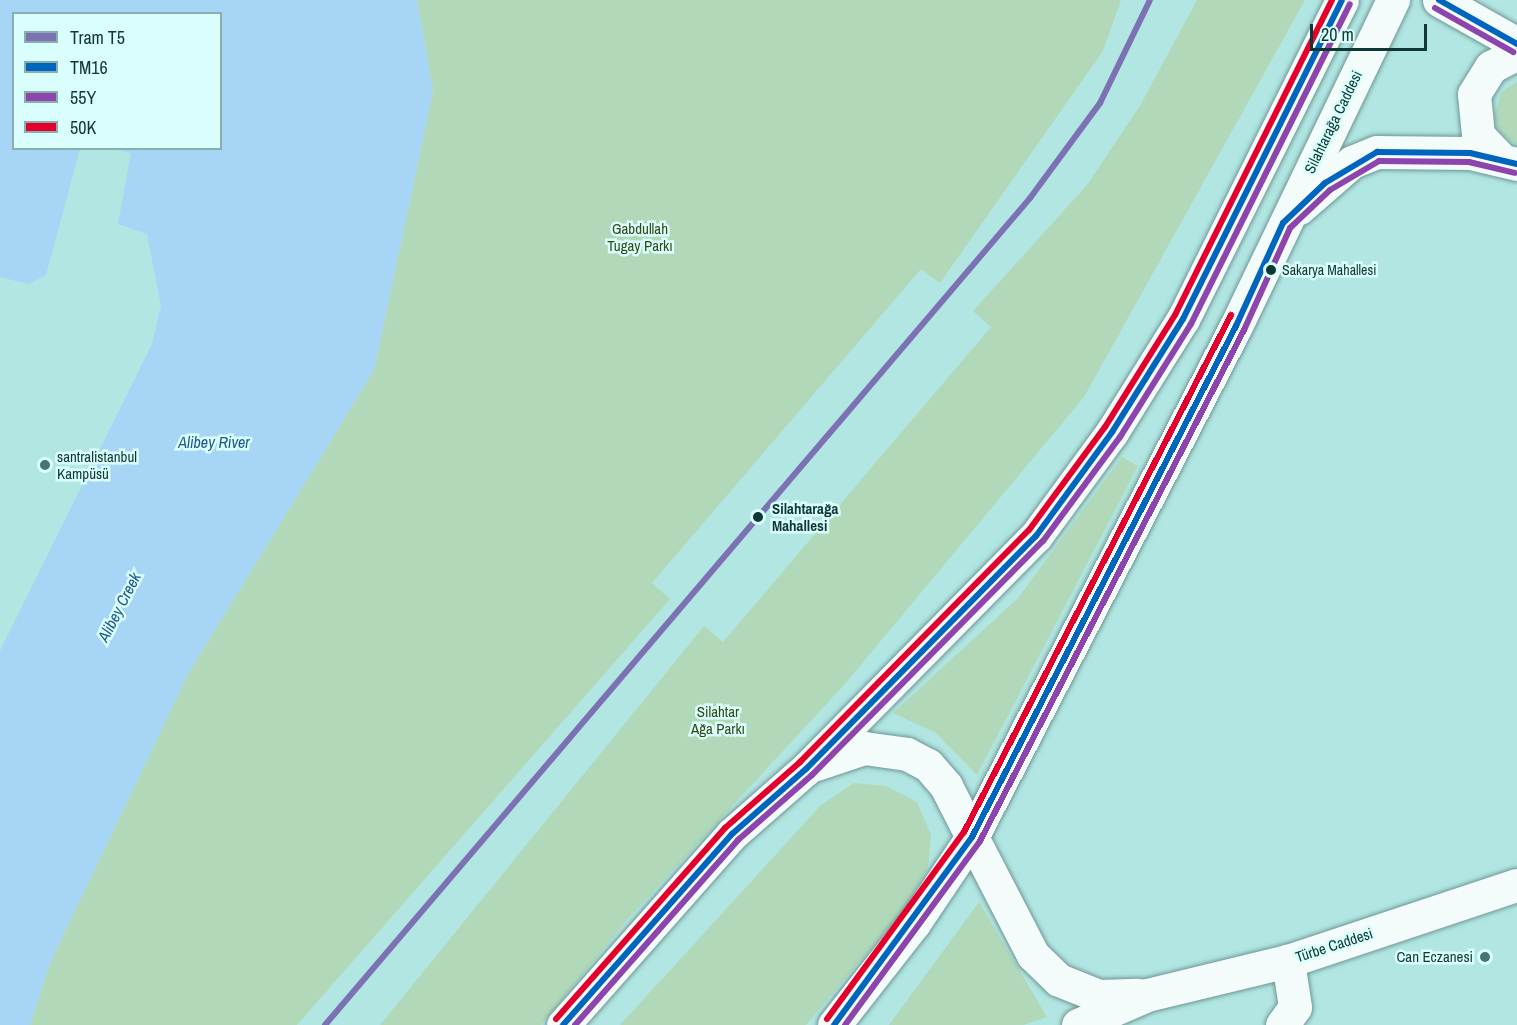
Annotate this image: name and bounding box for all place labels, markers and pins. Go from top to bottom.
place label: Sakarya Mahallesi [1282,262,1376,278]
marker: Sakarya Mahallesi [1265,264,1277,276]
place label: santralistanbul Kampüsü [57,447,137,482]
marker: santralistanbul Kampüsü [38,458,52,472]
place label: Silahtarağa Mahallesi [772,499,838,534]
marker: Silahtarağa Mahallesi [749,508,767,526]
place label: Can Eczanesi [1396,948,1473,966]
marker: Can Eczanesi [1478,950,1492,964]

